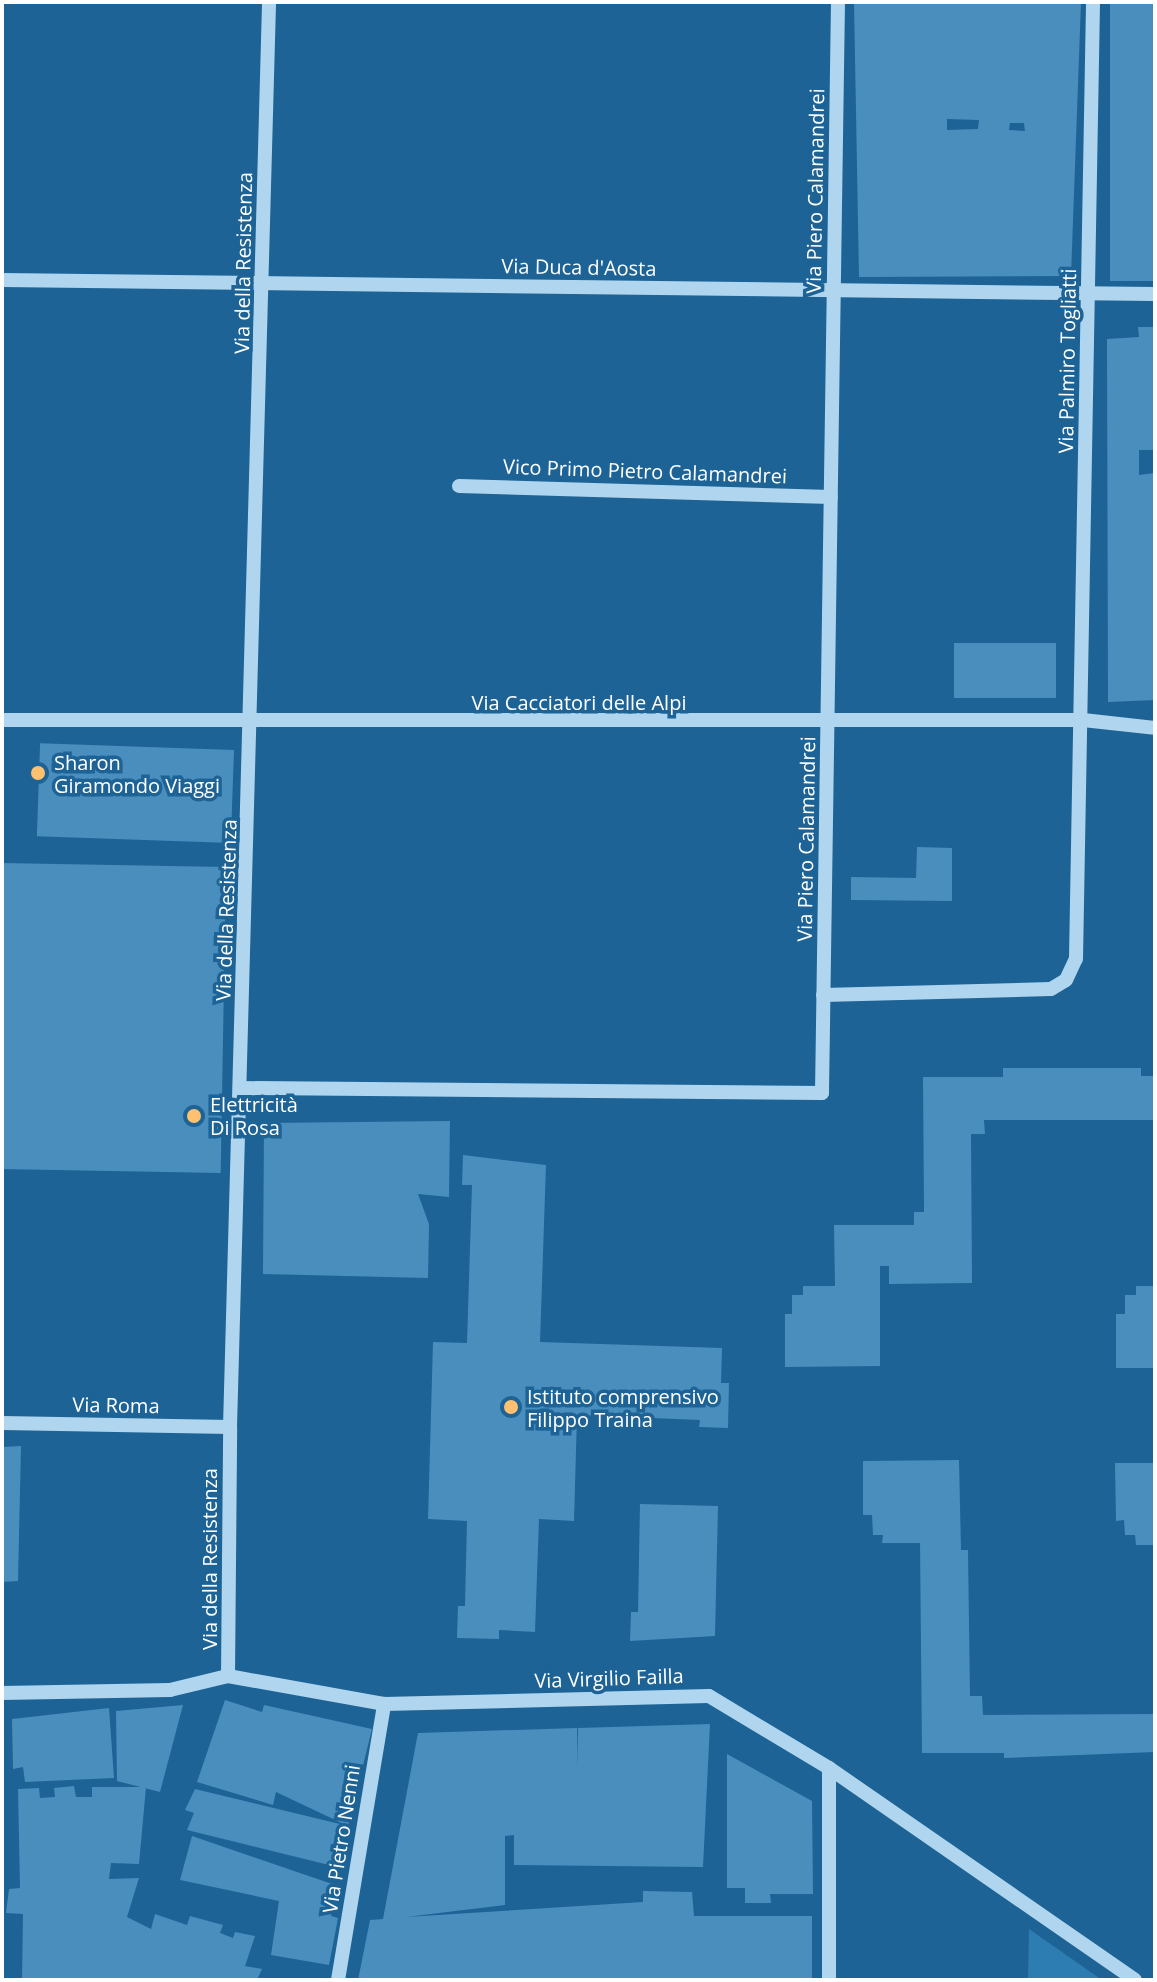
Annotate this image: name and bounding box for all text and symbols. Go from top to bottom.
street label: Via Piero Calamandrei [801,88,829,294]
street label: Via della Resistenza [229,172,257,354]
street label: Via Duca d'Aosta [501,254,657,280]
street label: Via Palmiro Togliatti [1053,268,1081,454]
street label: Vico Primo Pietro Calamandrei [503,454,787,488]
street label: Via Cacciatori delle Alpi [472,690,686,714]
street label: Via Piero Calamandrei [792,736,820,942]
place label: Sharon Giramondo Viaggi [54,750,220,797]
marker: Sharon Giramondo Viaggi [29,764,47,782]
street label: Via della Resistenza [211,819,241,1001]
place label: Elettricità Di Rosa [210,1092,298,1139]
marker: Elettricità Di Rosa [185,1107,203,1125]
place label: Istituto comprensivo Filippo Traina [527,1384,719,1431]
street label: Via Roma [72,1392,160,1418]
marker: Istituto comprensivo Filippo Traina [502,1398,520,1416]
street label: Via della Resistenza [197,1468,221,1650]
street label: Via Virgilio Failla [534,1663,684,1693]
street label: Via Pietro Nenni [317,1763,365,1915]

